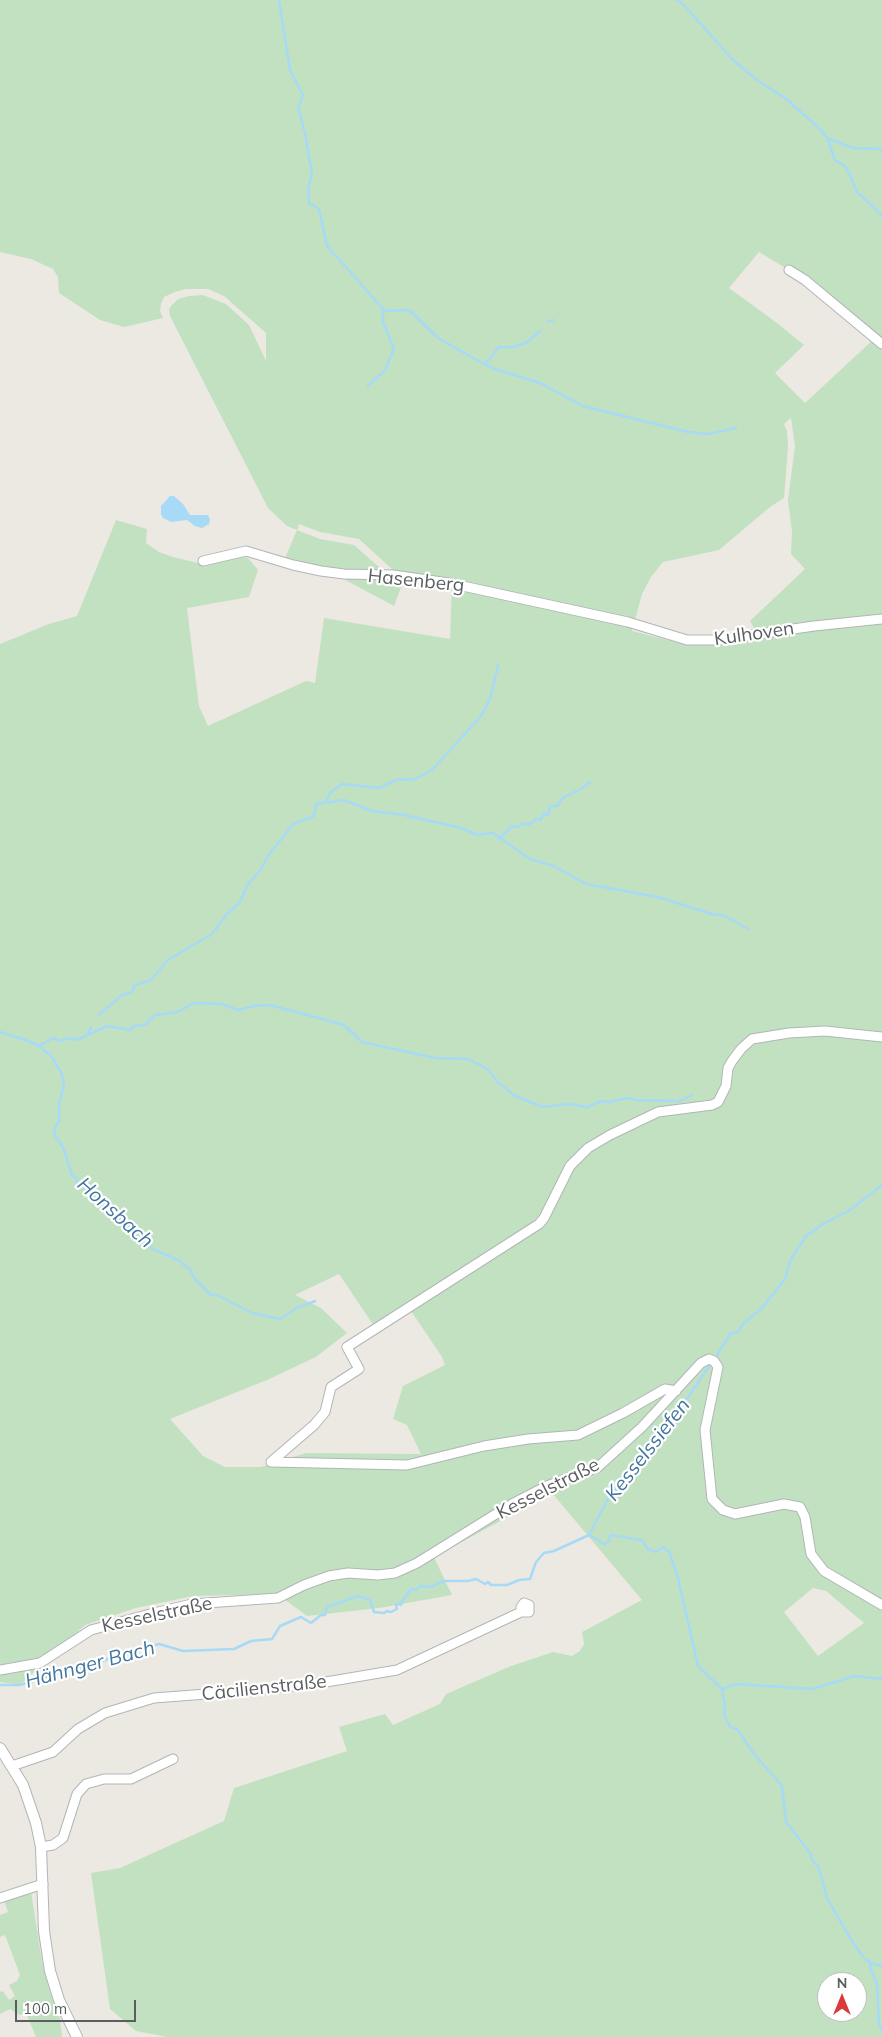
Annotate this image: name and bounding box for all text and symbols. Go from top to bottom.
street label: Hasenberg [367,565,465,597]
street label: Kulhoven [713,617,795,651]
water label: Honsbach [72,1173,158,1253]
water label: Kesselssiefen [601,1394,695,1506]
street label: Kesselstraße [493,1453,603,1525]
street label: Kesselstraße [100,1592,214,1638]
water label: Hähnger Bach [22,1636,158,1694]
street label: Cäcilienstraße [200,1670,328,1706]
north arrow [817,1972,867,2022]
text: N [837,1974,847,1992]
scale bar [18,1990,139,2022]
text: 100 m [23,1999,67,2018]

